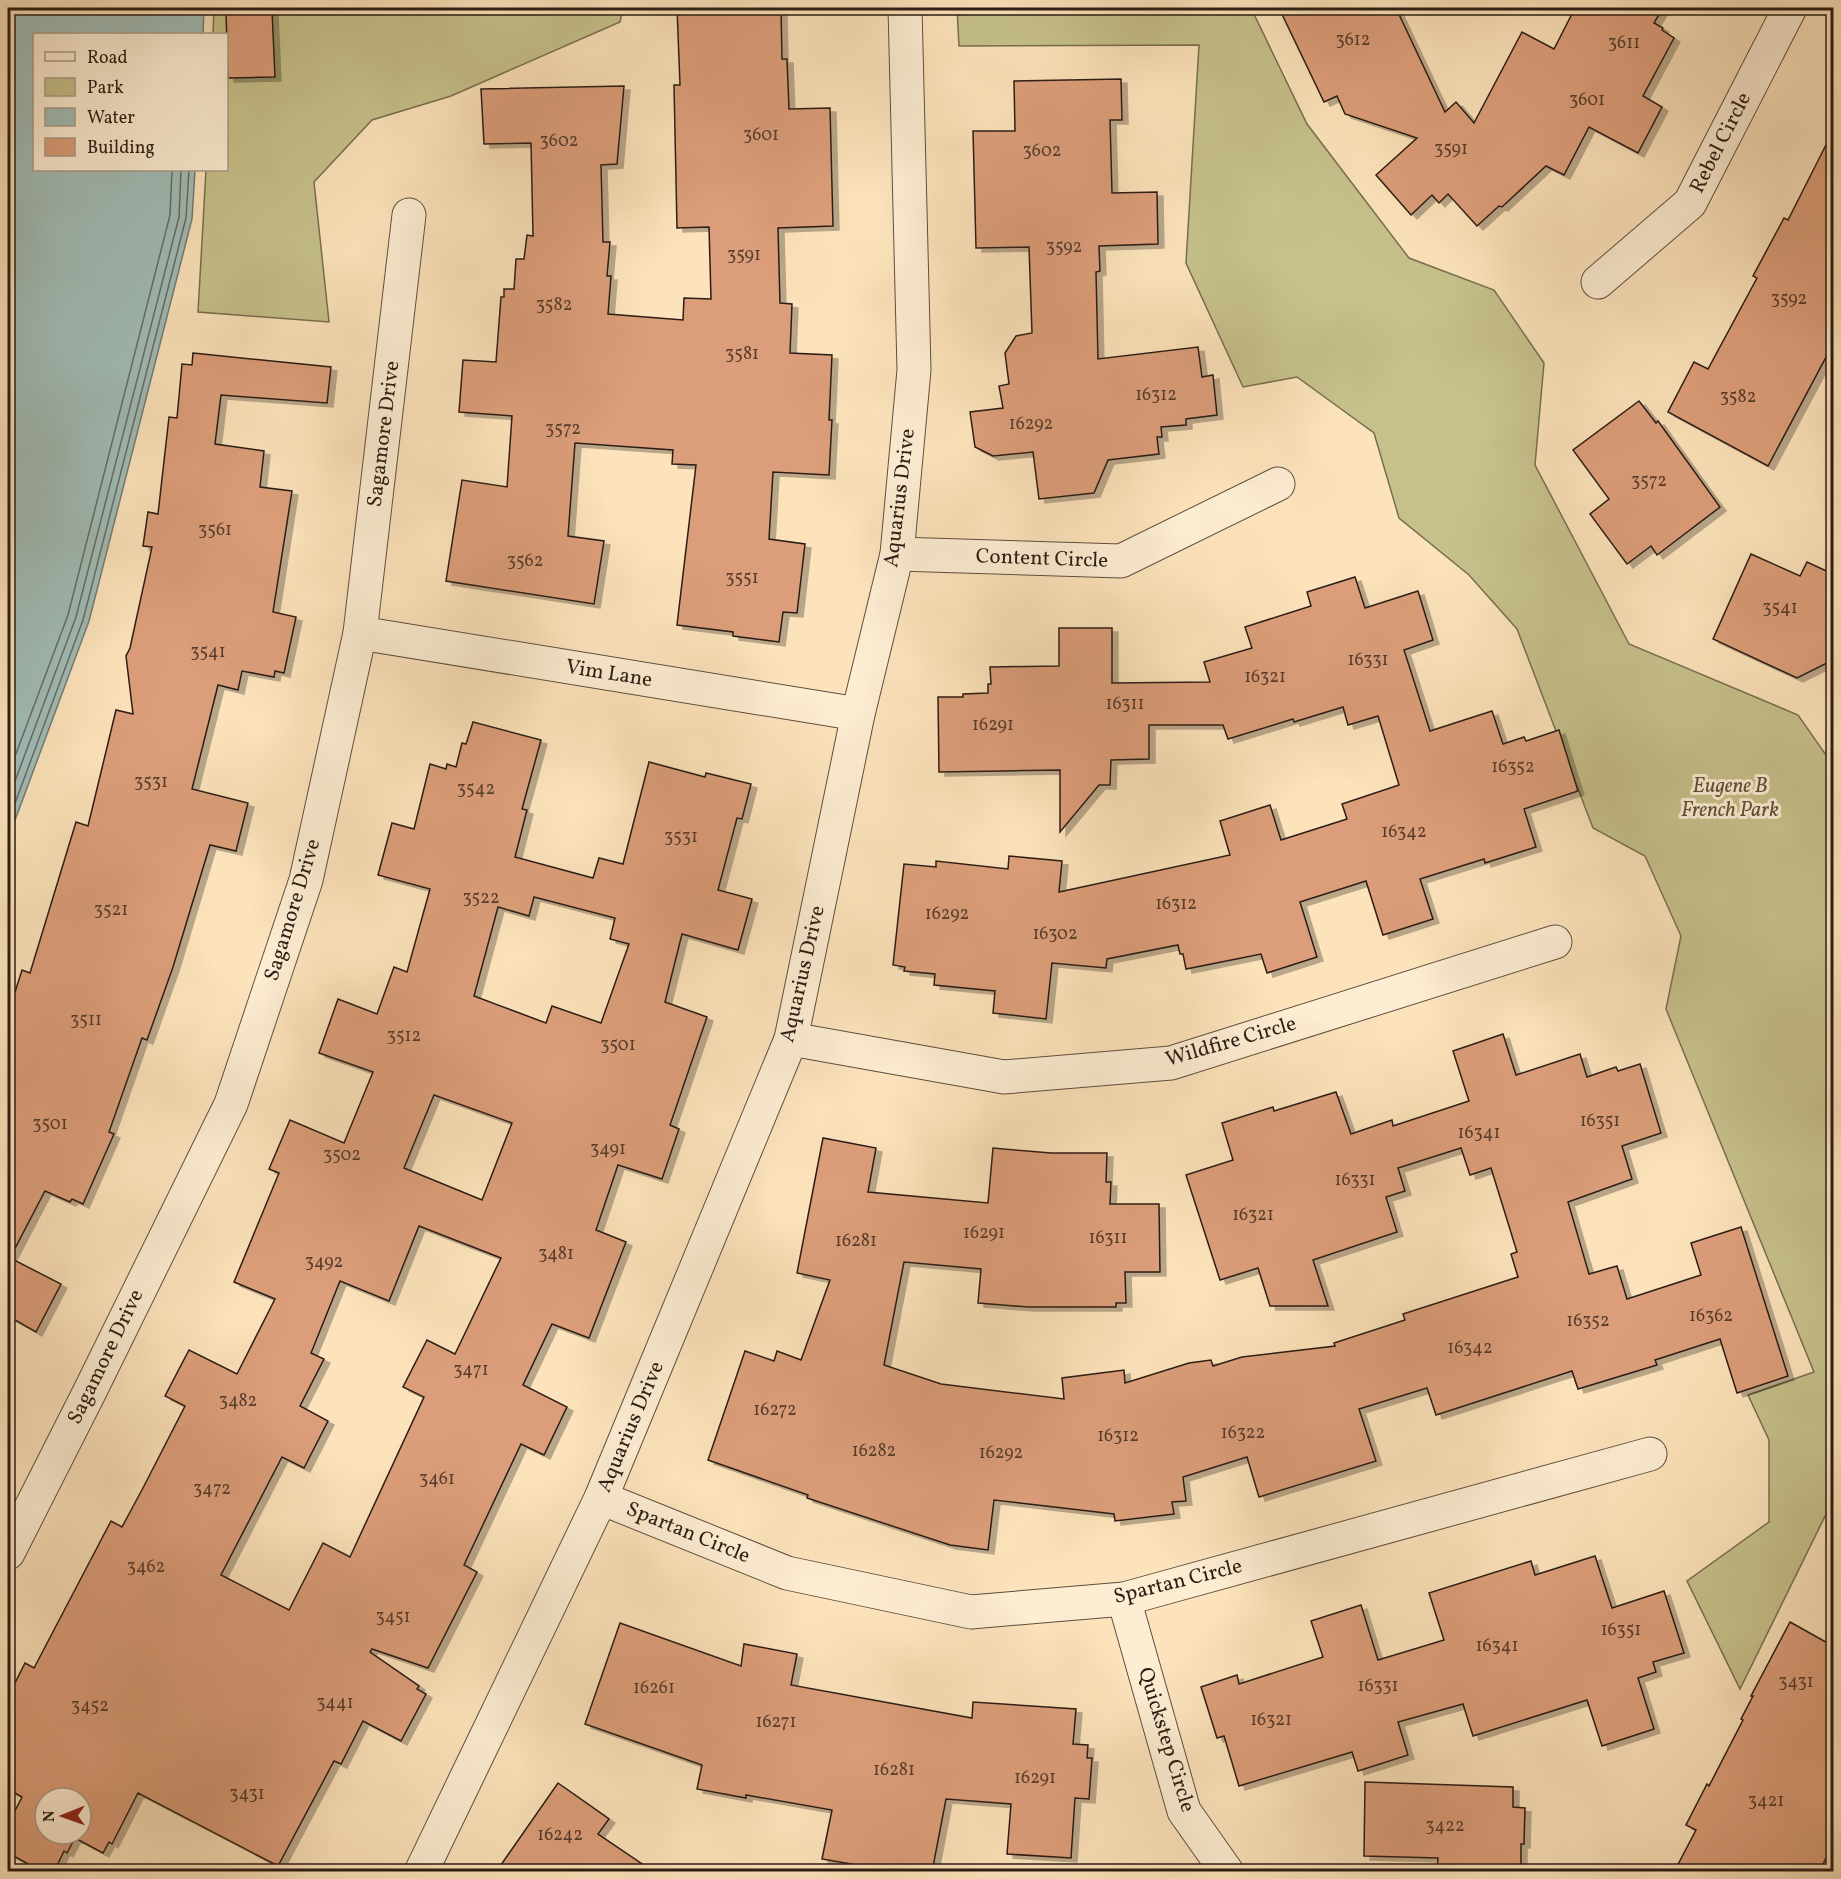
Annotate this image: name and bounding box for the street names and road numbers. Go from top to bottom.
street label: Rebel Circle [1683,87,1759,198]
street label: Sagamore Drive [361,359,407,509]
street label: Aquarius Drive [877,427,923,569]
street label: Content Circle [975,542,1109,576]
street label: Vim Lane [564,653,654,695]
street label: Sagamore Drive [258,835,328,985]
street label: Aquarius Drive [773,903,833,1045]
street label: Wildfire Circle [1162,1009,1300,1075]
street label: Sagamore Drive [61,1284,151,1430]
street label: Aquarius Drive [590,1357,672,1497]
street label: Spartan Circle [622,1495,754,1571]
street label: Spartan Circle [1111,1552,1245,1612]
street label: Quickstep Circle [1130,1664,1202,1816]

